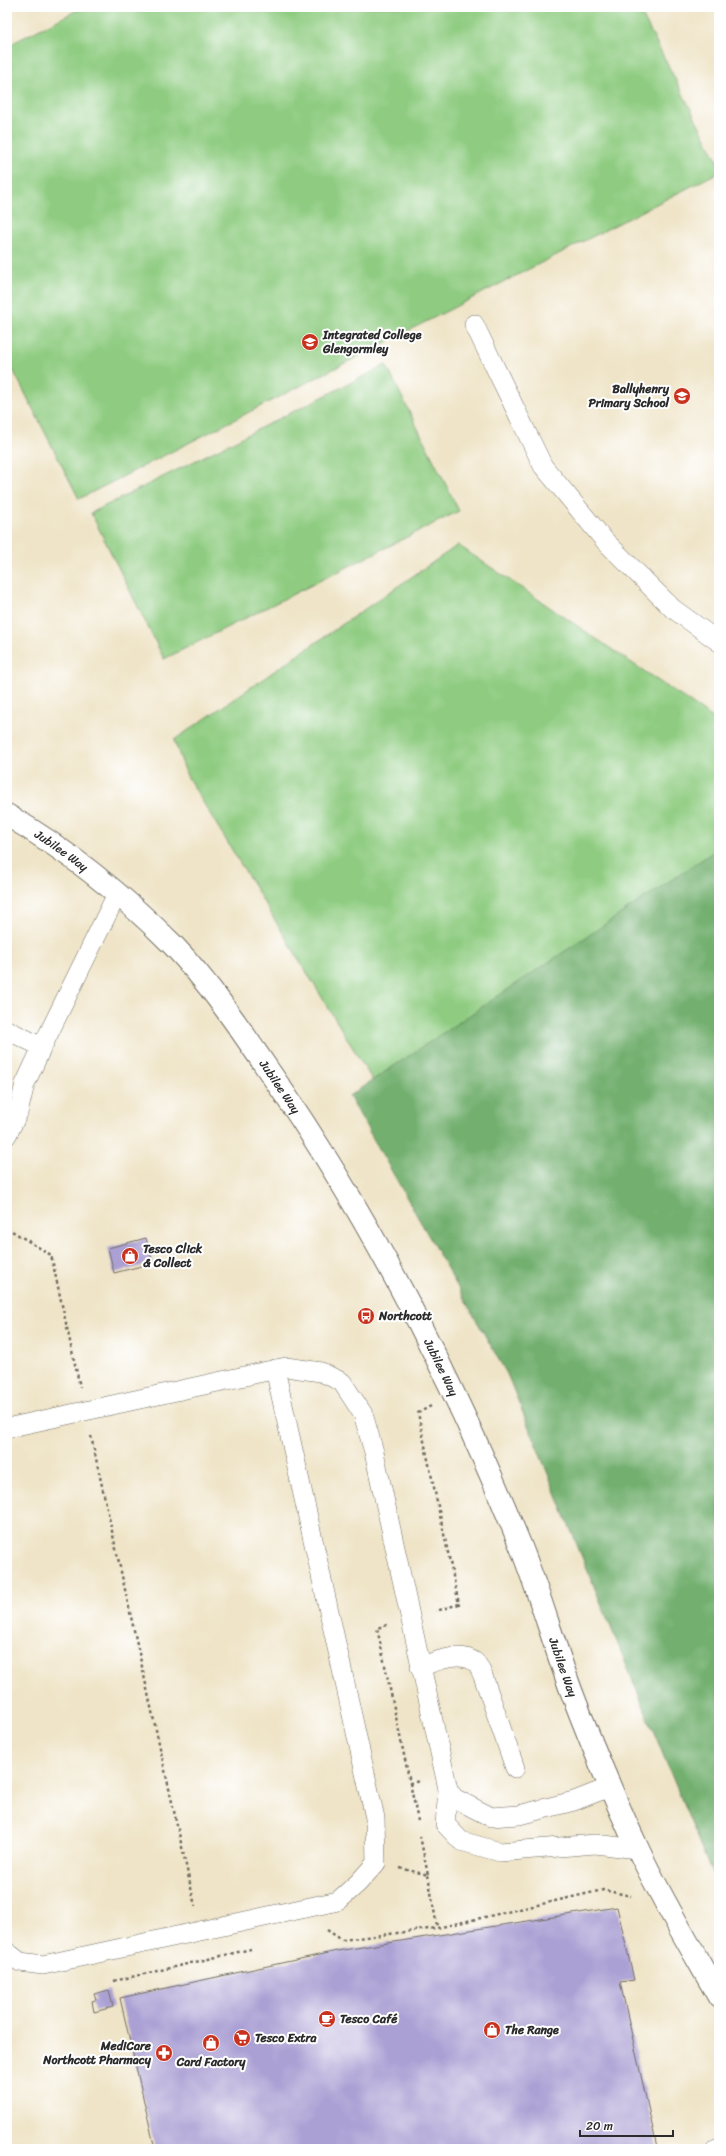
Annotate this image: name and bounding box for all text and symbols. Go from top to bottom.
place label: Integrated College Glengormley [322,324,422,360]
school or university icon: Integrated College Glengormley [300,332,320,352]
place label: Ballyhenry Primary School [589,378,670,414]
school or university icon: Ballyhenry Primary School [672,386,692,406]
street label: Jubilee Way [29,823,94,878]
street label: Jubilee Way [253,1054,307,1119]
place label: Tesco Click & Collect [143,1238,203,1274]
shop icon: Tesco Click & Collect [120,1246,140,1266]
place label: Northcott [378,1305,432,1327]
bus stop icon: Northcott [356,1306,376,1326]
street label: Jubilee Way [417,1334,465,1401]
street label: Jubilee Way [542,1634,584,1701]
place label: Tesco Café [340,2008,398,2030]
cafe icon: Tesco Café [317,2009,337,2029]
place label: The Range [505,2019,559,2041]
shop icon: The Range [482,2020,502,2040]
place label: Tesco Extra [255,2027,317,2049]
supermarket icon: Tesco Extra [232,2028,252,2048]
shop icon: Card Factory [201,2033,221,2053]
place label: MediCare Northcott Pharmacy [42,2035,152,2071]
pharmacy icon: MediCare Northcott Pharmacy [154,2043,174,2063]
place label: Card Factory [176,2051,246,2073]
scale bar [580,2112,673,2138]
text: 20 m [586,2115,613,2137]

